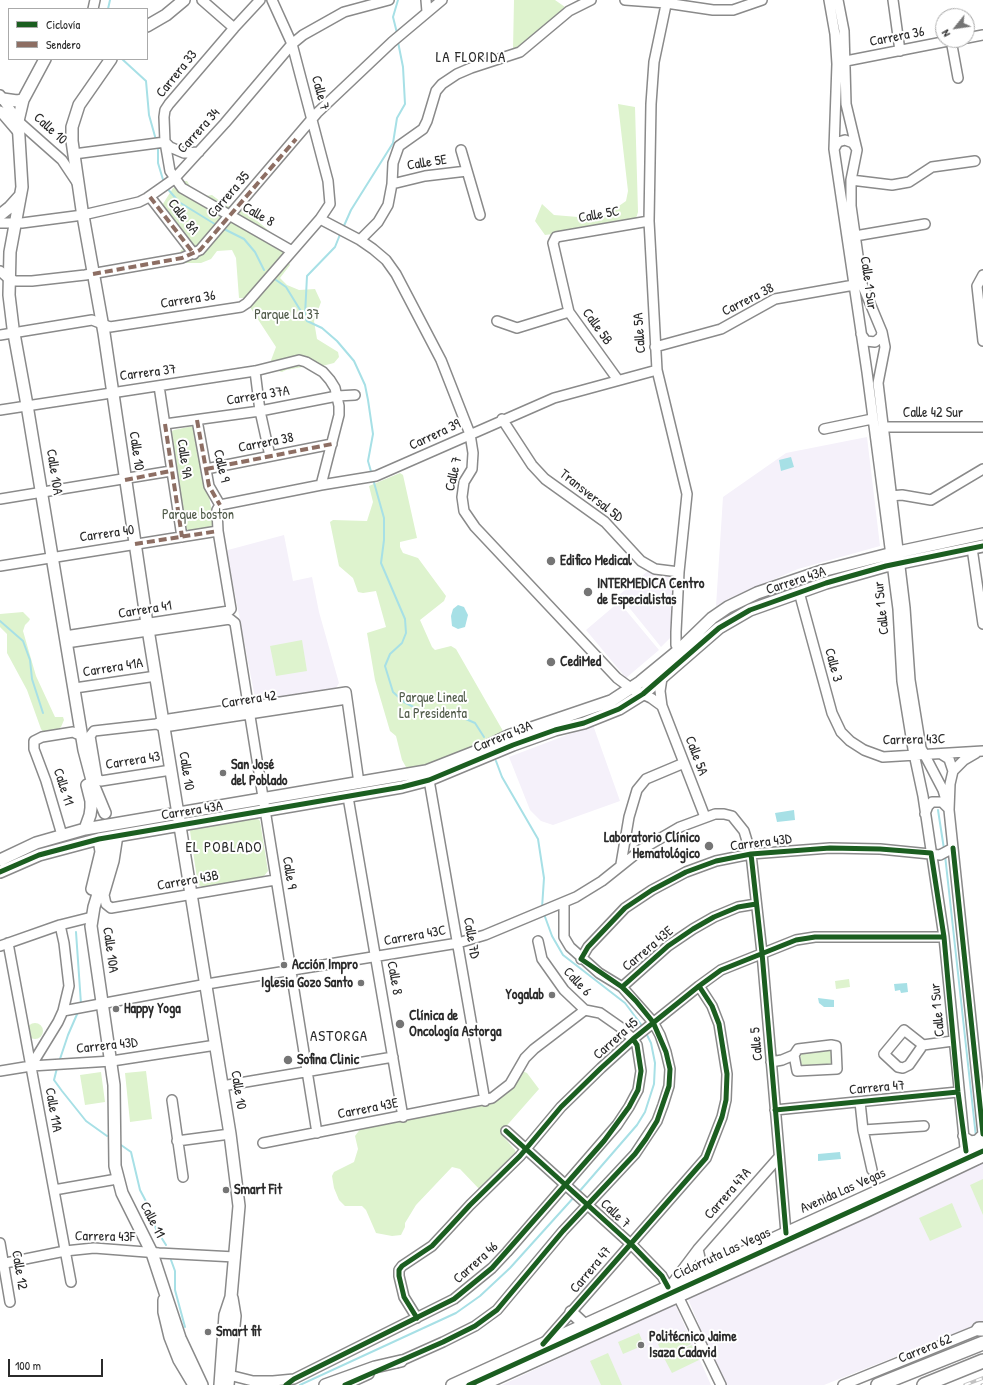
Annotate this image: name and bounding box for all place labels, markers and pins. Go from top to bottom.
place label: Edifico Medical [560,553,632,569]
marker: Edifico Medical [545,555,557,567]
place label: INTERMEDICA Centro de Especialistas [597,576,704,608]
marker: INTERMEDICA Centro de Especialistas [582,586,594,598]
place label: CediMed [560,654,601,670]
marker: CediMed [545,656,557,668]
place label: San José del Poblado [231,757,287,790]
marker: San José del Poblado [218,768,228,778]
place label: Laboratorio Clínico Hematológico [604,830,700,862]
marker: Laboratorio Clínico Hematológico [703,840,715,852]
place label: Acción Impro [292,957,358,973]
marker: Acción Impro [279,960,289,970]
place label: Iglesia Gozo Santo [261,975,353,991]
marker: Iglesia Gozo Santo [356,978,366,988]
place label: Yogalab [505,987,544,1003]
marker: Yogalab [547,990,557,1000]
place label: Happy Yoga [124,1001,181,1017]
marker: Happy Yoga [111,1004,121,1014]
place label: Clínica de Oncología Astorga [409,1008,501,1040]
marker: Clínica de Oncología Astorga [394,1018,406,1030]
place label: Sofina Clinic [297,1052,359,1068]
marker: Sofina Clinic [282,1054,294,1066]
place label: Smart Fit [234,1182,282,1198]
marker: Smart Fit [221,1185,231,1195]
place label: Smart fit [216,1324,261,1340]
marker: Smart fit [203,1327,213,1337]
place label: Politécnico Jaime Isaza Cadavid [649,1329,737,1362]
marker: Politécnico Jaime Isaza Cadavid [636,1340,646,1350]

